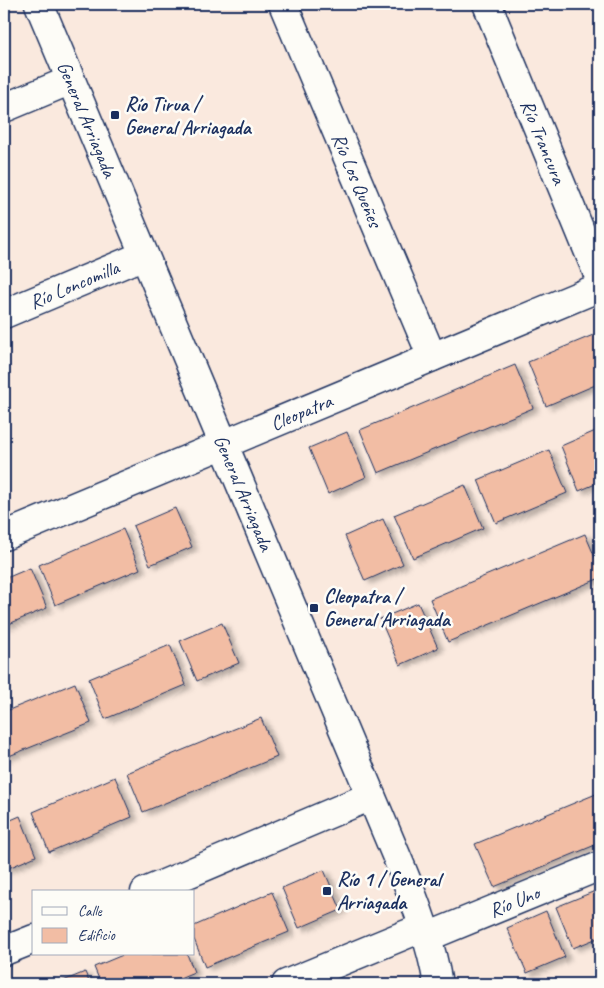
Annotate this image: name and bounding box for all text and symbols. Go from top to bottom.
street label: General Arriagada [52,58,123,182]
place label: Río Tirua / General Arriagada [125,92,253,140]
street label: Río Trancura [515,96,572,189]
marker: Río Tirua / General Arriagada [109,109,121,121]
street label: Río Los Queñes [326,129,389,233]
street label: Río Loncomilla [26,254,125,315]
street label: Cleopatra [267,388,337,436]
street label: General Arriagada [208,431,279,556]
place label: Cleopatra / General Arriagada [324,584,452,632]
marker: Cleopatra / General Arriagada [308,602,320,614]
place label: Río 1 / General Arriagada [337,867,444,915]
street label: Río Uno [485,880,545,923]
marker: Río 1 / General Arriagada [321,885,333,897]
legend [32,890,195,956]
text: Calle [78,902,103,921]
text: Edificio [78,926,116,945]

